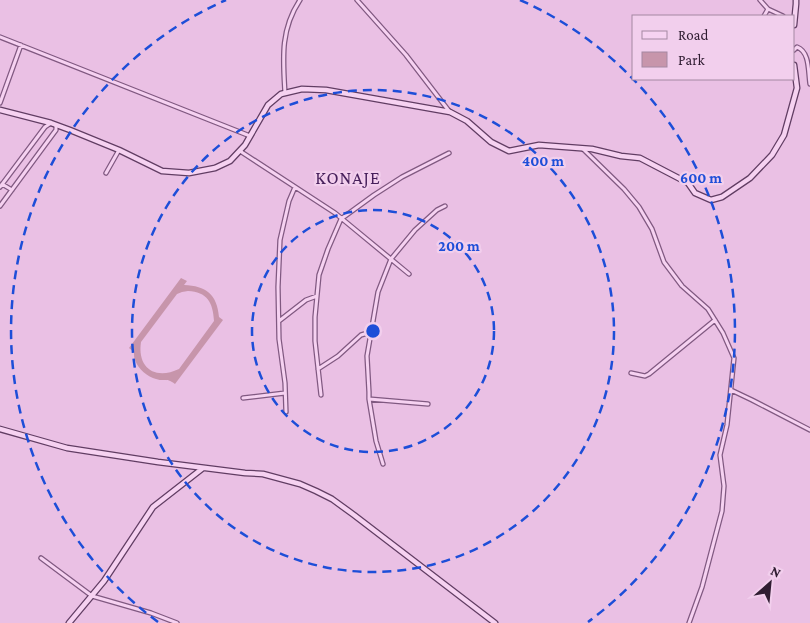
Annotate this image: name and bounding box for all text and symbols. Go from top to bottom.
legend [632,15,795,80]
text: Road [678,27,709,43]
text: Park [678,52,705,68]
text: 400 m [522,153,564,169]
district label: KONAJE [315,168,381,188]
text: 600 m [680,170,722,186]
text: 200 m [438,238,480,254]
centre of rings [364,322,382,340]
north arrow [745,558,795,608]
text: N [768,562,784,581]

